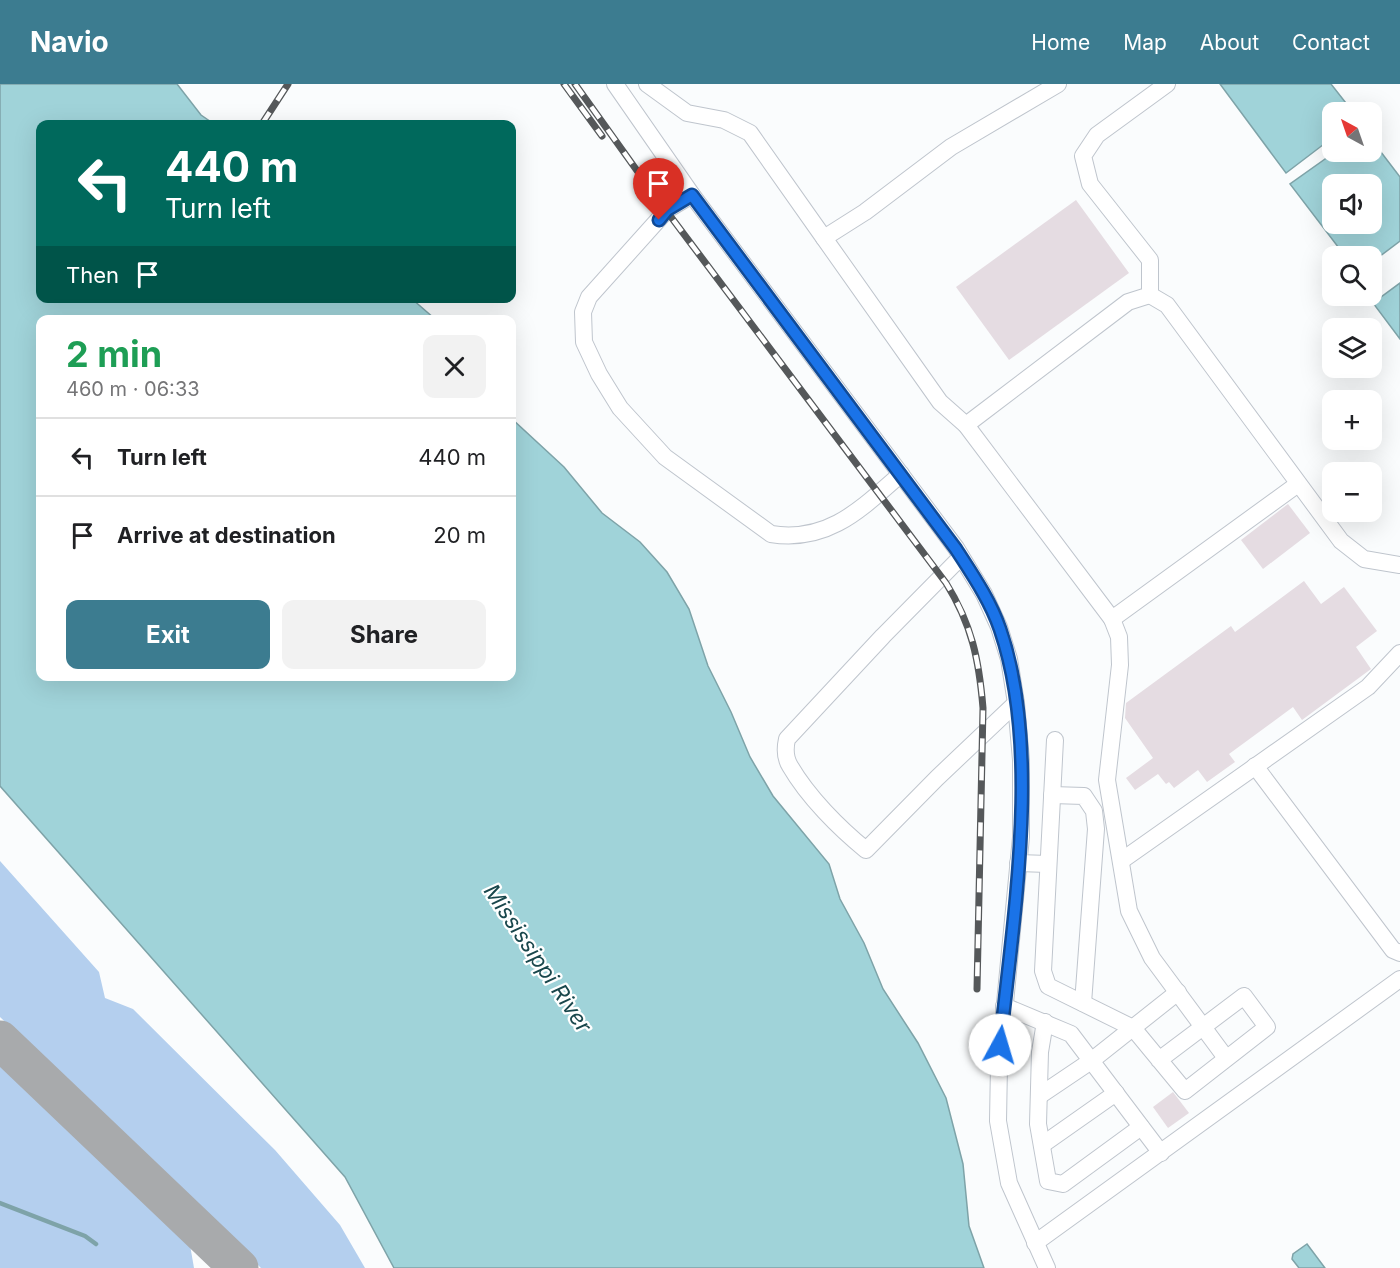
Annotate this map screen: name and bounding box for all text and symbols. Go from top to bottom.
text: Navio [30,25,109,59]
text: Home [1031,30,1090,55]
text: Map [1123,30,1167,55]
text: About [1200,30,1259,55]
text: Contact [1292,30,1370,55]
north arrow [1322,102,1382,162]
map controls [1322,102,1382,522]
text: 440 m [165,141,298,192]
icon: left [66,144,144,222]
pin [633,158,684,220]
icon: arrive [642,167,675,200]
button: sound [1322,174,1382,234]
text: Turn left [165,192,271,225]
button: search [1322,246,1382,306]
icon: arrive [131,258,164,291]
text: Then [66,262,119,288]
button: layers [1322,318,1382,378]
text: 2 min [66,332,162,376]
button: close [423,335,486,398]
text: 460 m · 06:33 [66,377,200,401]
button: + [1322,390,1382,450]
icon: left [66,441,99,474]
text: Turn left [117,444,207,470]
text: 440 m [418,444,486,470]
button: − [1322,462,1382,522]
icon: arrive [66,519,99,552]
text: Arrive at destination [117,522,336,548]
text: 20 m [433,522,486,548]
button: Exit [66,600,270,669]
button: Share [282,600,486,669]
water label: Mississippi River [479,879,598,1038]
position arrow [968,1013,1032,1077]

